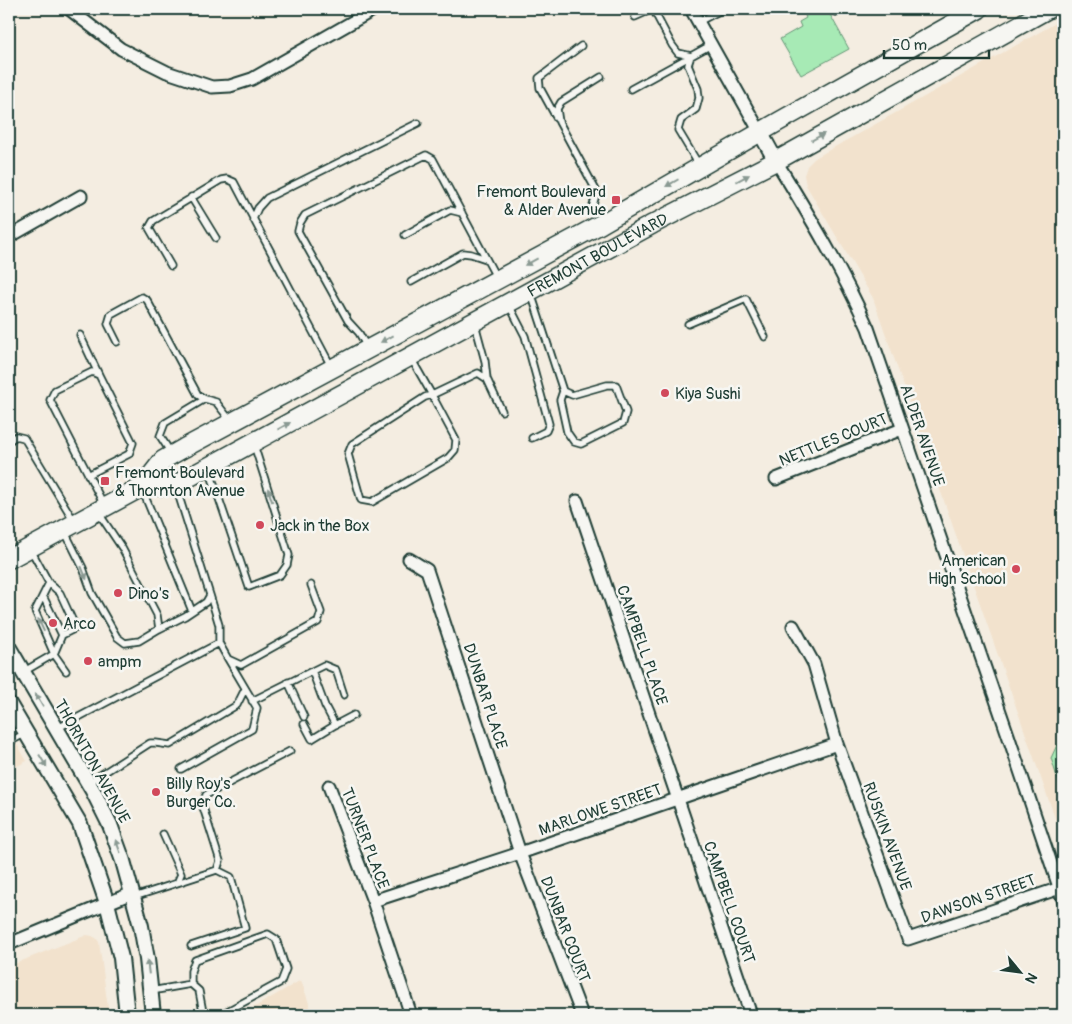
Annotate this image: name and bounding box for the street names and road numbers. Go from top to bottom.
street label: FREMONT BOULEVARD [524,209,671,302]
street label: ALDER AVENUE [895,382,949,489]
street label: NETTLES COURT [776,409,891,471]
street label: CAMPBELL PLACE [612,583,672,708]
street label: DUNBAR PLACE [459,641,512,752]
street label: THORNTON AVENUE [50,696,135,827]
street label: MARLOWE STREET [536,779,665,840]
street label: RUSKIN AVENUE [858,779,916,893]
street label: TURNER PLACE [337,785,394,892]
street label: CAMPBELL COURT [699,839,759,966]
street label: DAWSON STREET [918,870,1038,928]
street label: DUNBAR COURT [536,874,594,985]

